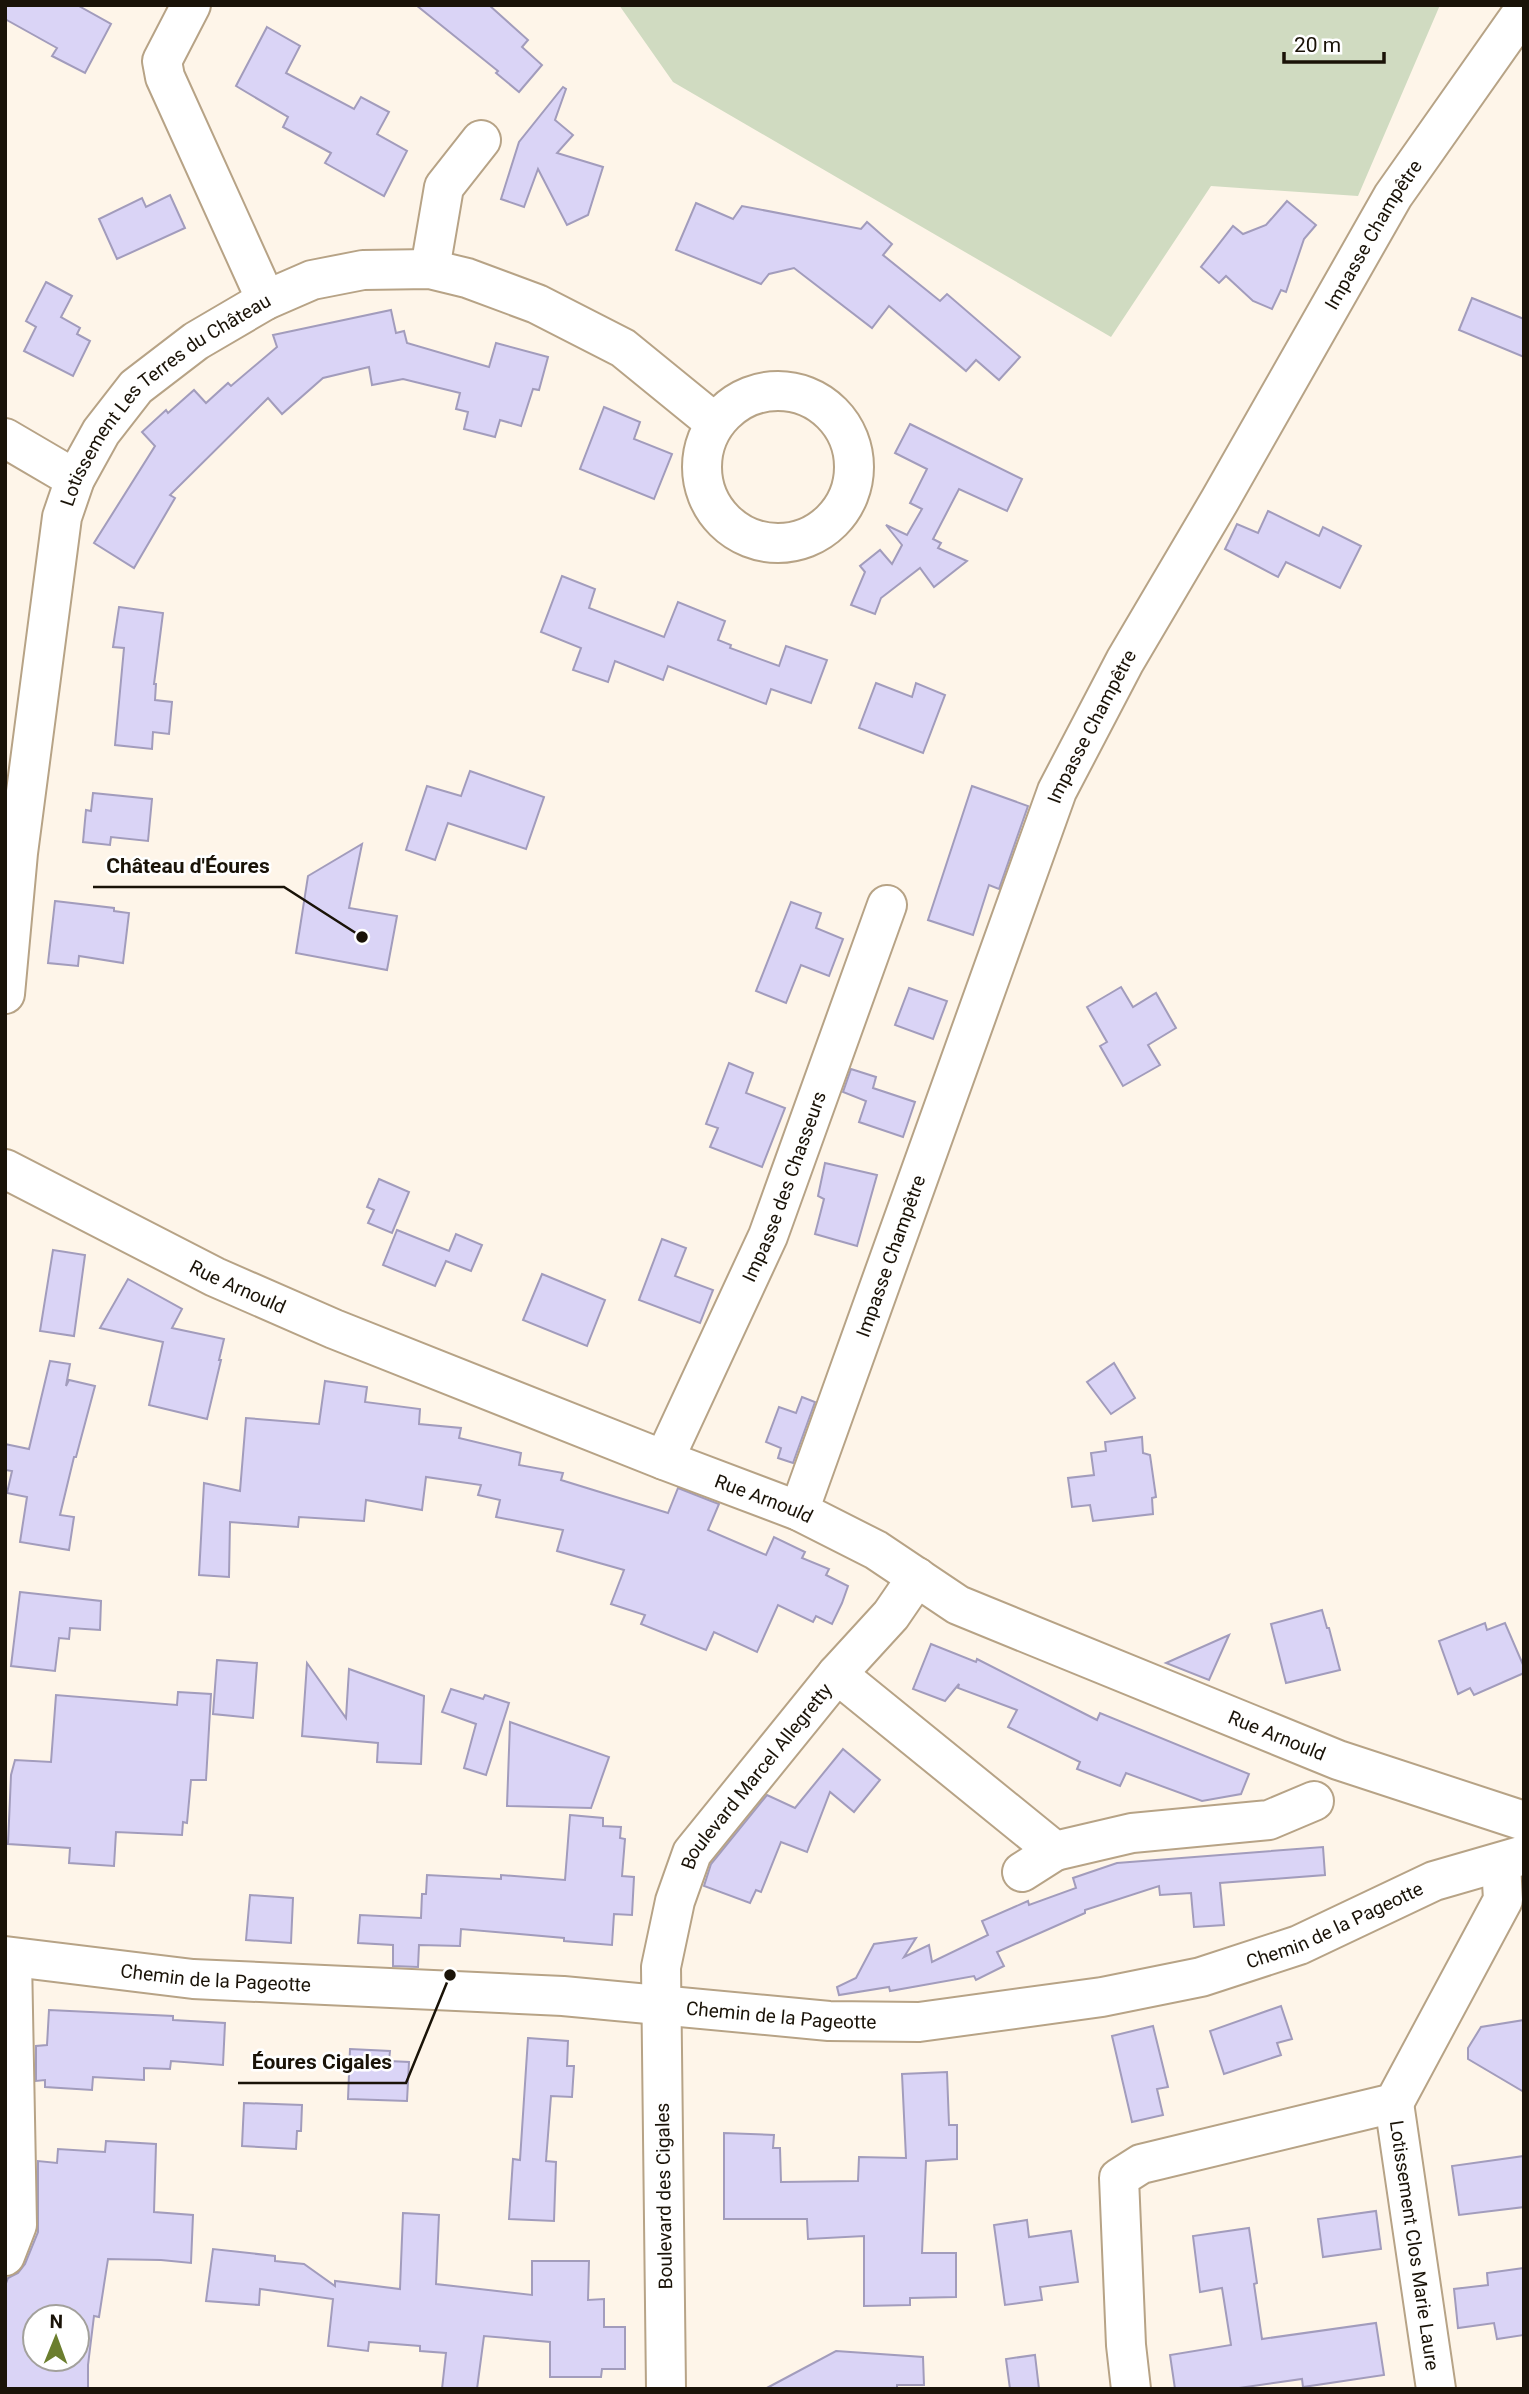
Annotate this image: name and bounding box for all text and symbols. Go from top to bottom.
scale bar [1284,21,1384,65]
text: 20 m [1294,33,1341,57]
street label: Impasse Champêtre [1319,155,1427,313]
street label: Lotissement Les Terres du Château [55,289,274,509]
street label: Impasse Champêtre [1042,645,1141,806]
callout: Château d'Éoures [93,845,284,887]
text: Château d'Éoures [106,854,270,878]
street label: Impasse des Chasseurs [737,1088,831,1285]
street label: Impasse Champêtre [851,1172,930,1340]
street label: Rue Arnould [186,1255,290,1318]
street label: Rue Arnould [712,1469,817,1528]
street label: Boulevard Marcel Allegretty [676,1678,837,1872]
street label: Rue Arnould [1225,1705,1329,1765]
street label: Chemin de la Pageotte [1243,1876,1427,1973]
street label: Chemin de la Pageotte [119,1959,311,1996]
street label: Chemin de la Pageotte [685,1996,877,2033]
callout: Éoures Cigales [238,2041,406,2083]
text: Éoures Cigales [252,2050,392,2074]
street label: Boulevard des Cigales [651,2103,677,2289]
street label: Lotissement Clos Marie Laure [1385,2119,1445,2372]
north arrow [21,2303,91,2373]
text: N [49,2310,63,2333]

